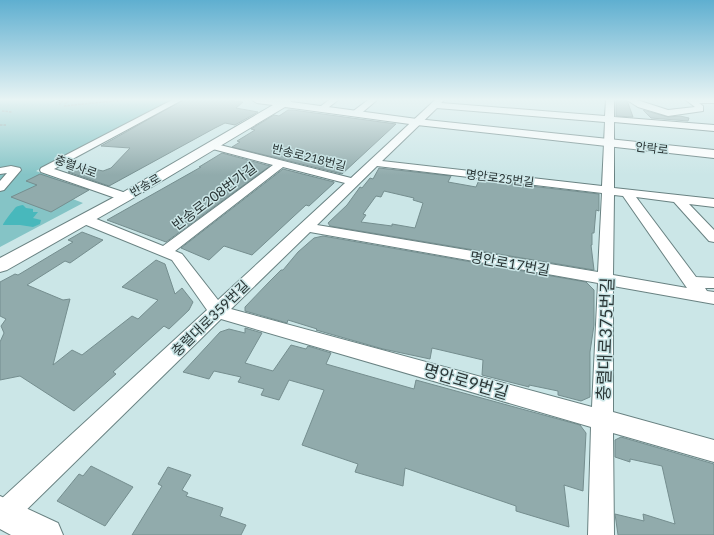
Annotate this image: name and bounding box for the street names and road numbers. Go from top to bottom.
street label: 안락로 [635,139,669,157]
street label: 반송로218번길 [270,141,348,173]
street label: 충렬사로 [53,151,99,181]
street label: 반송로208번가길 [168,159,260,233]
street label: 명안로25번길 [465,166,535,190]
street label: 반송로 [127,170,163,200]
street label: 명안로17번길 [469,248,551,278]
street label: 충렬대로359번길 [168,277,252,359]
street label: 충렬대로375번길 [592,277,618,401]
street label: 명안로9번길 [421,359,511,403]

